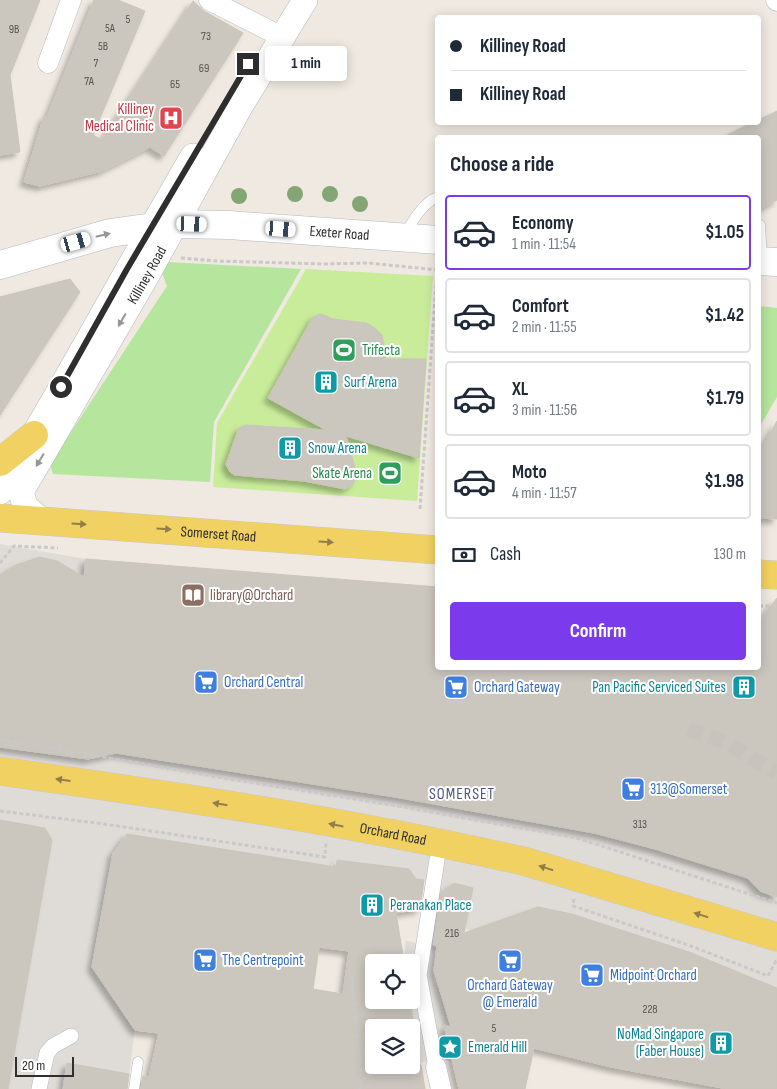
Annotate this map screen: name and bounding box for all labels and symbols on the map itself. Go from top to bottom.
house number: 5 [126,12,131,27]
house number: 5A [105,21,116,36]
house number: 9B [9,22,19,37]
house number: 73 [201,29,211,44]
house number: 5B [98,39,108,54]
callout: 1 min [266,46,348,82]
route end [237,53,259,75]
house number: 7 [94,56,99,71]
house number: 69 [199,61,209,76]
house number: 7A [84,74,95,89]
house number: 65 [170,77,180,92]
place label: Killiney Medical Clinic [85,100,154,136]
hospital icon: Killiney Medical Clinic [158,105,184,131]
car [176,216,207,232]
car [265,220,296,238]
street label: Exeter Road [309,222,370,245]
car [59,231,92,253]
one-way arrow [95,231,110,239]
street label: Killiney Road [123,243,171,308]
one-way arrow [118,312,126,327]
sports icon: Trifecta [331,337,357,363]
place label: Trifecta [362,341,401,360]
building icon: Surf Arena [313,369,339,395]
place label: Surf Arena [344,373,397,392]
route start [50,376,72,398]
building icon: Snow Arena [277,435,303,461]
place label: Snow Arena [308,439,367,458]
one-way arrow [35,453,44,466]
sports icon: Skate Arena [377,460,403,486]
place label: Skate Arena [312,464,372,483]
one-way arrow [71,520,87,528]
street label: Somerset Road [180,522,257,547]
one-way arrow [156,526,172,534]
one-way arrow [318,538,334,546]
library icon: library@Orchard [180,582,206,608]
place label: library@Orchard [210,586,293,605]
supermarket icon: Orchard Central [193,669,219,695]
place label: Orchard Central [224,673,303,692]
supermarket icon: Orchard Gateway [443,674,469,700]
building icon: Pan Pacific Serviced Suites [731,674,757,700]
place label: Orchard Gateway [474,678,560,697]
place label: Pan Pacific Serviced Suites [592,678,726,697]
one-way arrow [54,776,70,784]
supermarket icon: 313@Somerset [620,776,646,802]
place label: 313@Somerset [650,780,728,799]
district label: SOMERSET [429,785,495,804]
one-way arrow [212,800,228,808]
house number: 313 [633,817,647,832]
street label: Orchard Road [358,819,428,850]
one-way arrow [328,820,344,828]
one-way arrow [538,863,553,871]
building icon: Peranakan Place [359,892,385,918]
place label: Peranakan Place [390,896,472,915]
one-way arrow [694,911,709,918]
house number: 216 [445,926,459,941]
supermarket icon: The Centrepoint [192,947,218,973]
supermarket icon: Orchard Gateway @ Emerald [497,948,523,974]
place label: The Centrepoint [222,951,304,970]
supermarket icon: Midpoint Orchard [579,962,605,988]
place label: Midpoint Orchard [610,966,697,985]
place label: Orchard Gateway @ Emerald [467,976,553,1012]
house number: 228 [642,1002,658,1017]
house number: 5 [492,1021,497,1036]
place label: NoMad Singapore (Faber House) [617,1025,704,1061]
building icon: NoMad Singapore (Faber House) [708,1030,734,1056]
place icon: Emerald Hill [437,1034,463,1060]
place label: Emerald Hill [468,1038,527,1057]
scale bar [15,1054,74,1077]

